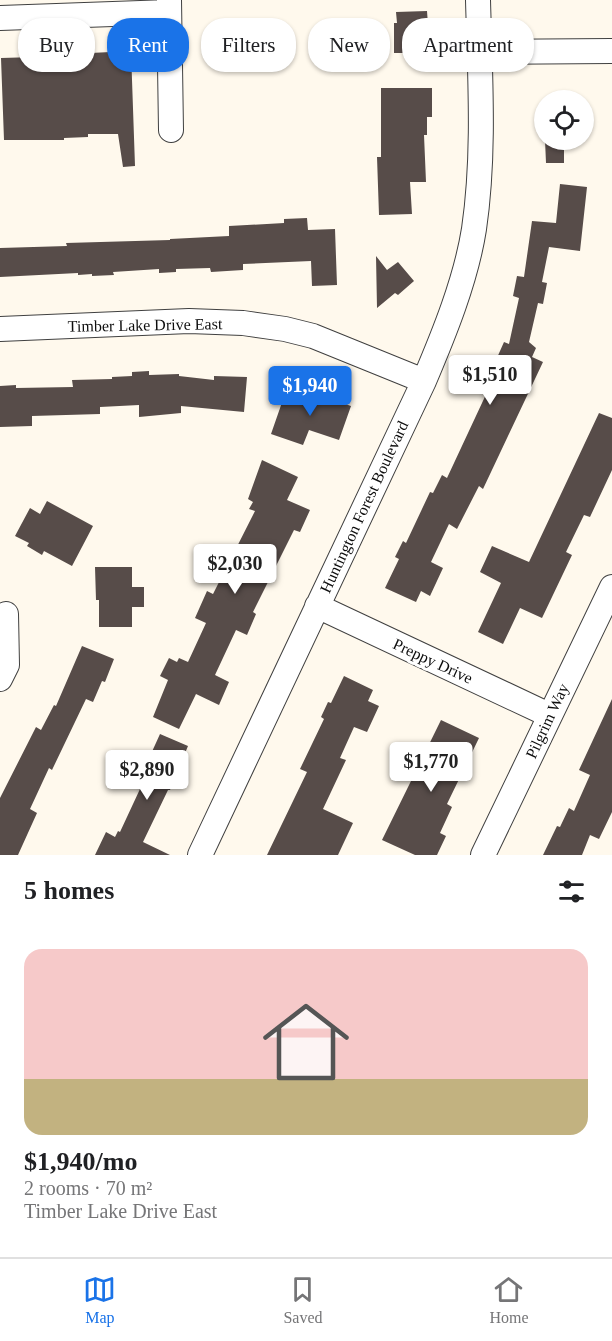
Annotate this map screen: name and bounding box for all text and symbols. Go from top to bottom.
chip: Buy [18,18,95,72]
chip: Rent [107,18,189,72]
chip: Filters [201,18,296,72]
chip: New [308,18,390,72]
chip: Apartment [402,18,534,72]
map controls [534,90,594,150]
button: locate [534,90,594,150]
street label: Timber Lake Drive East [68,315,223,335]
pin: $1,510 [441,355,539,406]
text: $1,510 [463,363,518,385]
pin: $1,940 [261,366,359,417]
text: $1,940 [283,374,338,396]
street label: Huntington Forest Boulevard [317,418,412,596]
pin: $2,030 [186,544,284,595]
text: $2,030 [208,552,263,574]
street label: Preppy Drive [390,635,475,688]
street label: Pilgrim Way [522,681,573,762]
pin: $1,770 [382,742,480,793]
pin: $2,890 [98,750,196,801]
text: $1,770 [404,750,459,772]
text: $2,890 [120,758,175,780]
icon: filters [555,875,588,908]
text: 5 homes [24,876,114,905]
icon: home [252,988,360,1096]
text: $1,940/mo [24,1147,137,1176]
text: 2 rooms · 70 m² [24,1177,152,1199]
text: Timber Lake Drive East [24,1200,217,1222]
tab: Map [83,1273,116,1327]
tab: Saved [283,1273,322,1327]
tab: Home [489,1273,529,1327]

